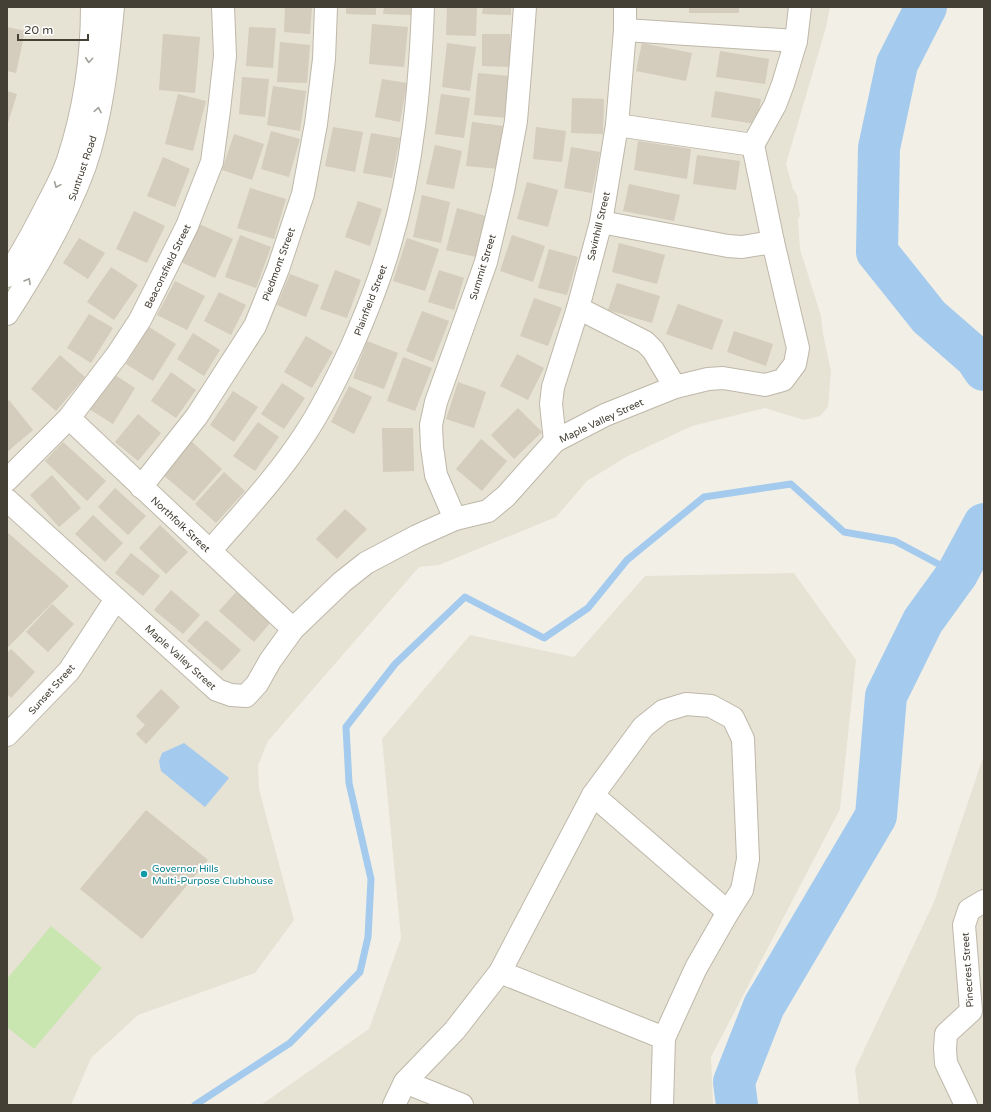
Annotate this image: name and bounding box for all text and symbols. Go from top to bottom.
scale bar [18,16,88,42]
text: 20 m [24,23,53,37]
one-way arrow [85,57,94,63]
one-way arrow [94,107,102,113]
street label: Suntrust Road [66,134,100,203]
one-way arrow [54,181,62,189]
street label: Savinhill Street [585,190,613,262]
street label: Beaconsfield Street [142,222,194,311]
street label: Piedmont Street [260,226,298,303]
street label: Summit Street [467,233,499,302]
street label: Plainfield Street [352,263,390,338]
one-way arrow [23,278,30,285]
street label: Maple Valley Street [557,396,646,446]
street label: Northfolk Street [148,494,212,555]
street label: Maple Valley Street [142,623,218,693]
street label: Sunset Street [26,662,78,717]
place label: Governor Hills Multi-Purpose Clubhouse [152,863,273,887]
marker: Governor Hills Multi-Purpose Clubhouse [139,869,149,879]
street label: Pinecrest Street [959,932,977,1008]

